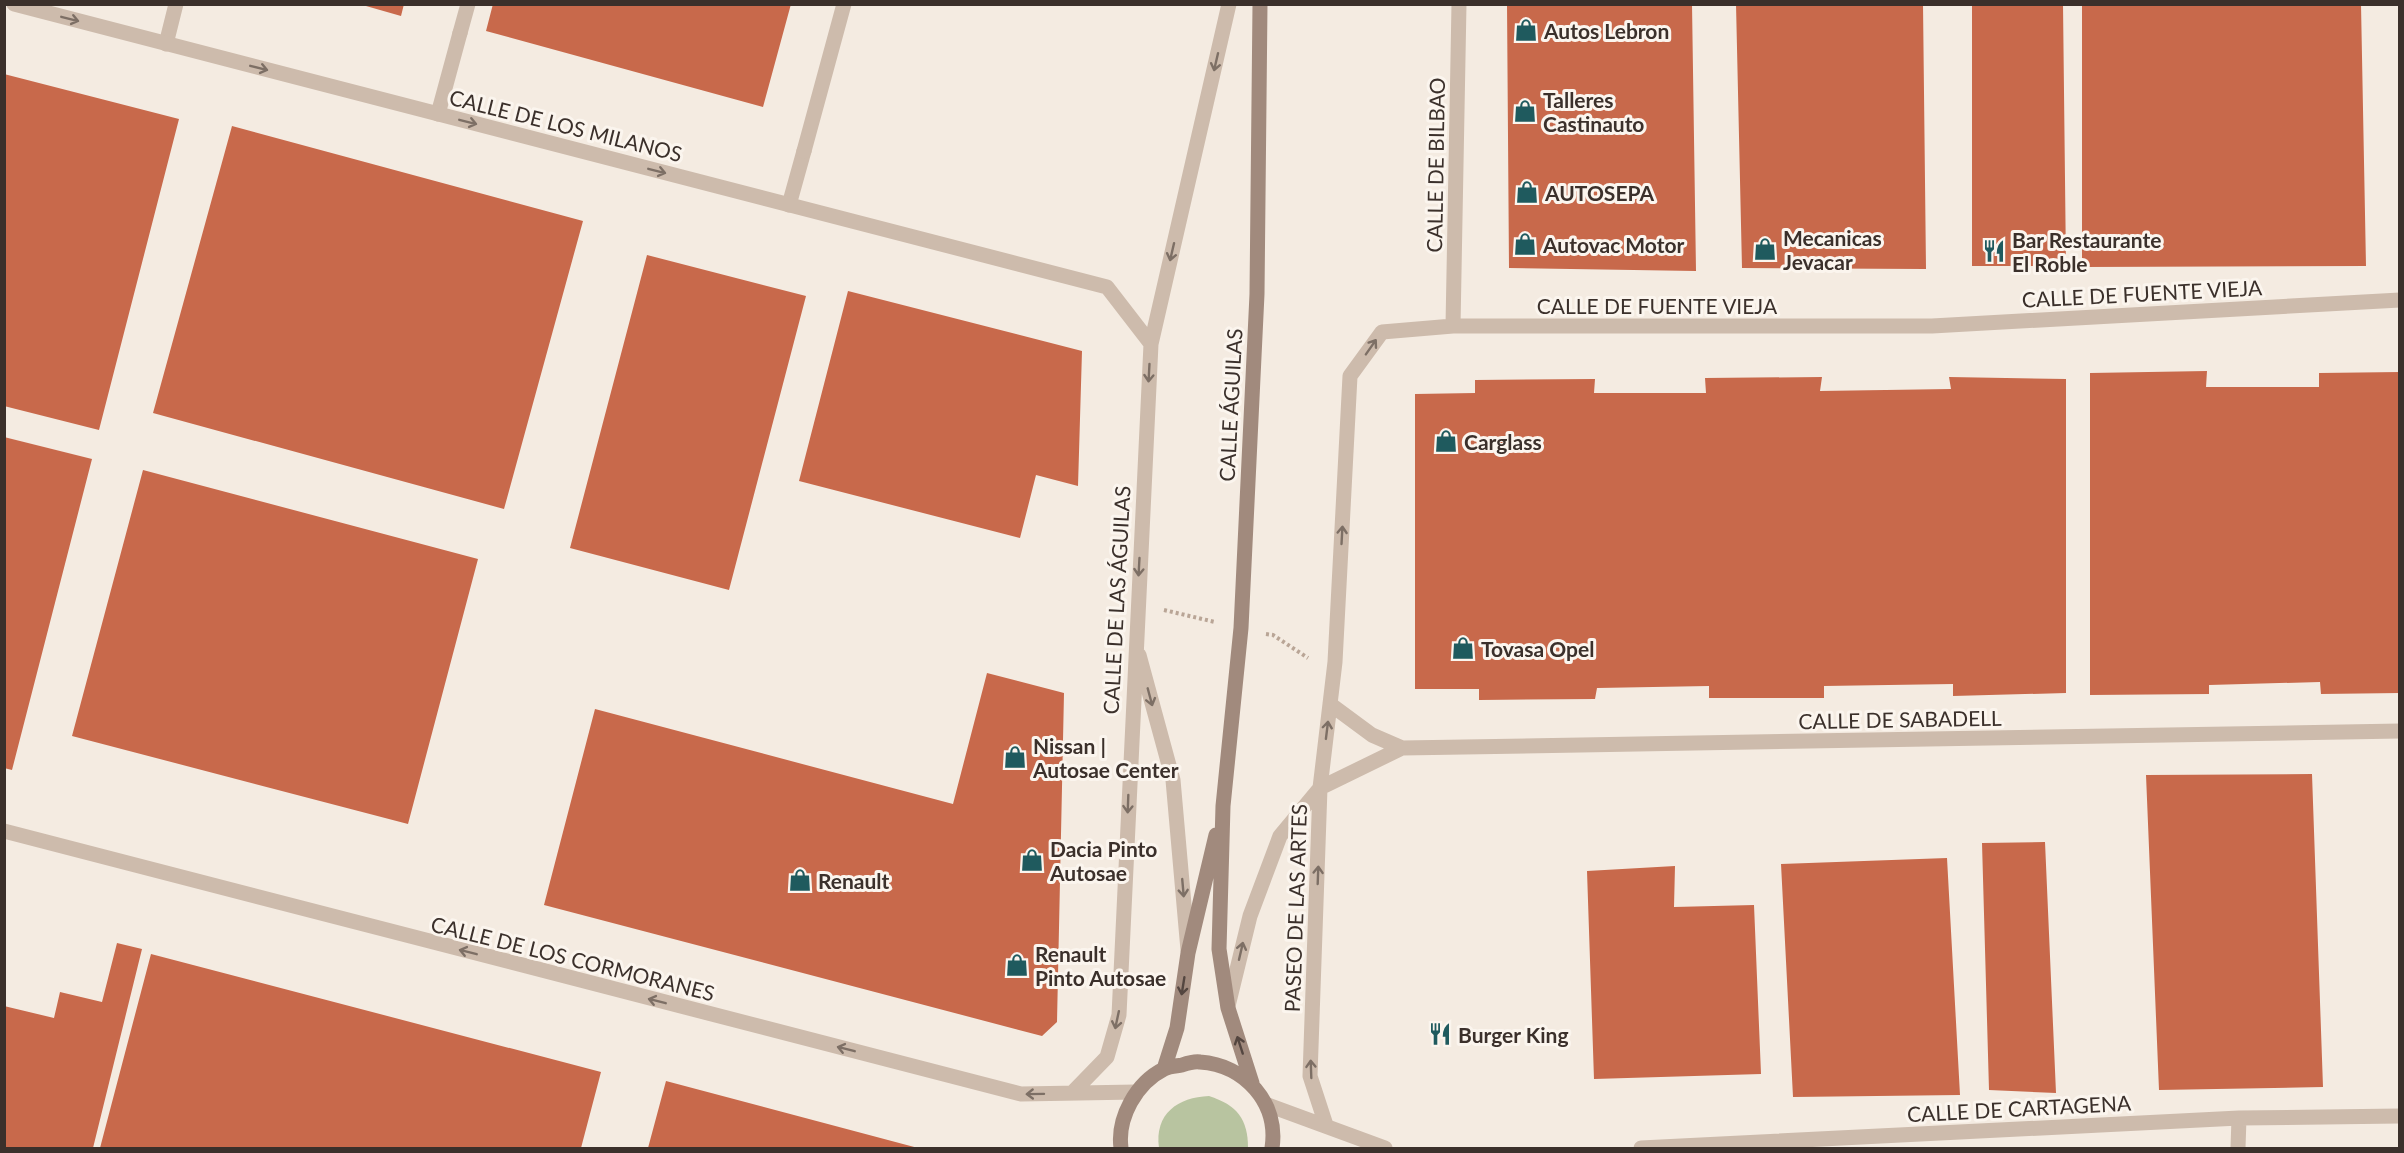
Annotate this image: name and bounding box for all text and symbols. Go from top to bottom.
one-way arrow [61,14,80,25]
shop icon: Autos Lebron [1513,17,1539,43]
place label: Autos Lebron [1543,18,1669,43]
one-way arrow [1209,52,1221,71]
one-way arrow [249,62,268,74]
street label: CALLE DE BILBAO [1421,77,1449,253]
street label: CALLE DE LOS MILANOS [447,84,685,166]
place label: Talleres Castinauto [1543,87,1644,136]
shop icon: Talleres Castinauto [1512,98,1538,124]
one-way arrow [459,116,478,128]
one-way arrow [647,165,666,177]
shop icon: AUTOSEPA [1514,179,1540,205]
place label: AUTOSEPA [1544,180,1654,205]
place label: Mecanicas Jevacar [1783,225,1882,274]
place label: Bar Restaurante El Roble [2012,227,2161,276]
shop icon: Autovac Motor [1512,231,1538,257]
place label: Autovac Motor [1542,232,1685,257]
shop icon: Mecanicas Jevacar [1752,236,1778,262]
restaurant icon: Bar Restaurante El Roble [1981,238,2007,264]
one-way arrow [1166,241,1177,261]
street label: CALLE DE FUENTE VIEJA [2021,274,2264,312]
street label: CALLE DE FUENTE VIEJA [1537,293,1778,318]
street label: CALLE ÁGUILAS [1214,328,1246,482]
one-way arrow [1365,340,1377,356]
one-way arrow [1144,362,1155,382]
shop icon: Carglass [1433,428,1459,454]
place label: Carglass [1464,429,1542,454]
street label: CALLE DE LAS ÁGUILAS [1098,485,1134,715]
one-way arrow [1336,526,1347,546]
one-way arrow [1133,557,1144,577]
shop icon: Tovasa Opel [1450,635,1476,661]
place label: Tovasa Opel [1481,636,1594,661]
one-way arrow [1145,687,1157,706]
street label: CALLE DE SABADELL [1798,705,2002,733]
one-way arrow [1322,720,1333,740]
place label: Nissan | Autosae Center [1032,733,1179,782]
shop icon: Nissan | Autosae Center [1002,744,1028,770]
one-way arrow [1122,794,1133,814]
street label: PASEO DE LAS ARTES [1279,803,1311,1013]
place label: Dacia Pinto Autosae [1049,836,1157,885]
shop icon: Dacia Pinto Autosae [1019,847,1045,873]
one-way arrow [1312,865,1323,885]
shop icon: Renault [787,867,813,893]
place label: Renault [818,868,890,893]
one-way arrow [1177,878,1188,898]
street label: CALLE DE LOS CORMORANES [429,911,717,1005]
place label: Renault Pinto Autosae [1035,941,1166,990]
one-way arrow [1236,941,1248,960]
one-way arrow [459,946,478,958]
shop icon: Renault Pinto Autosae [1004,952,1030,978]
one-way arrow [1177,975,1188,995]
one-way arrow [648,994,667,1006]
one-way arrow [1111,1009,1122,1029]
restaurant icon: Burger King [1427,1021,1453,1047]
place label: Burger King [1458,1022,1568,1047]
one-way arrow [1234,1036,1245,1055]
one-way arrow [837,1043,856,1055]
one-way arrow [1306,1060,1317,1080]
one-way arrow [1026,1088,1046,1099]
street label: CALLE DE CARTAGENA [1906,1090,2132,1126]

